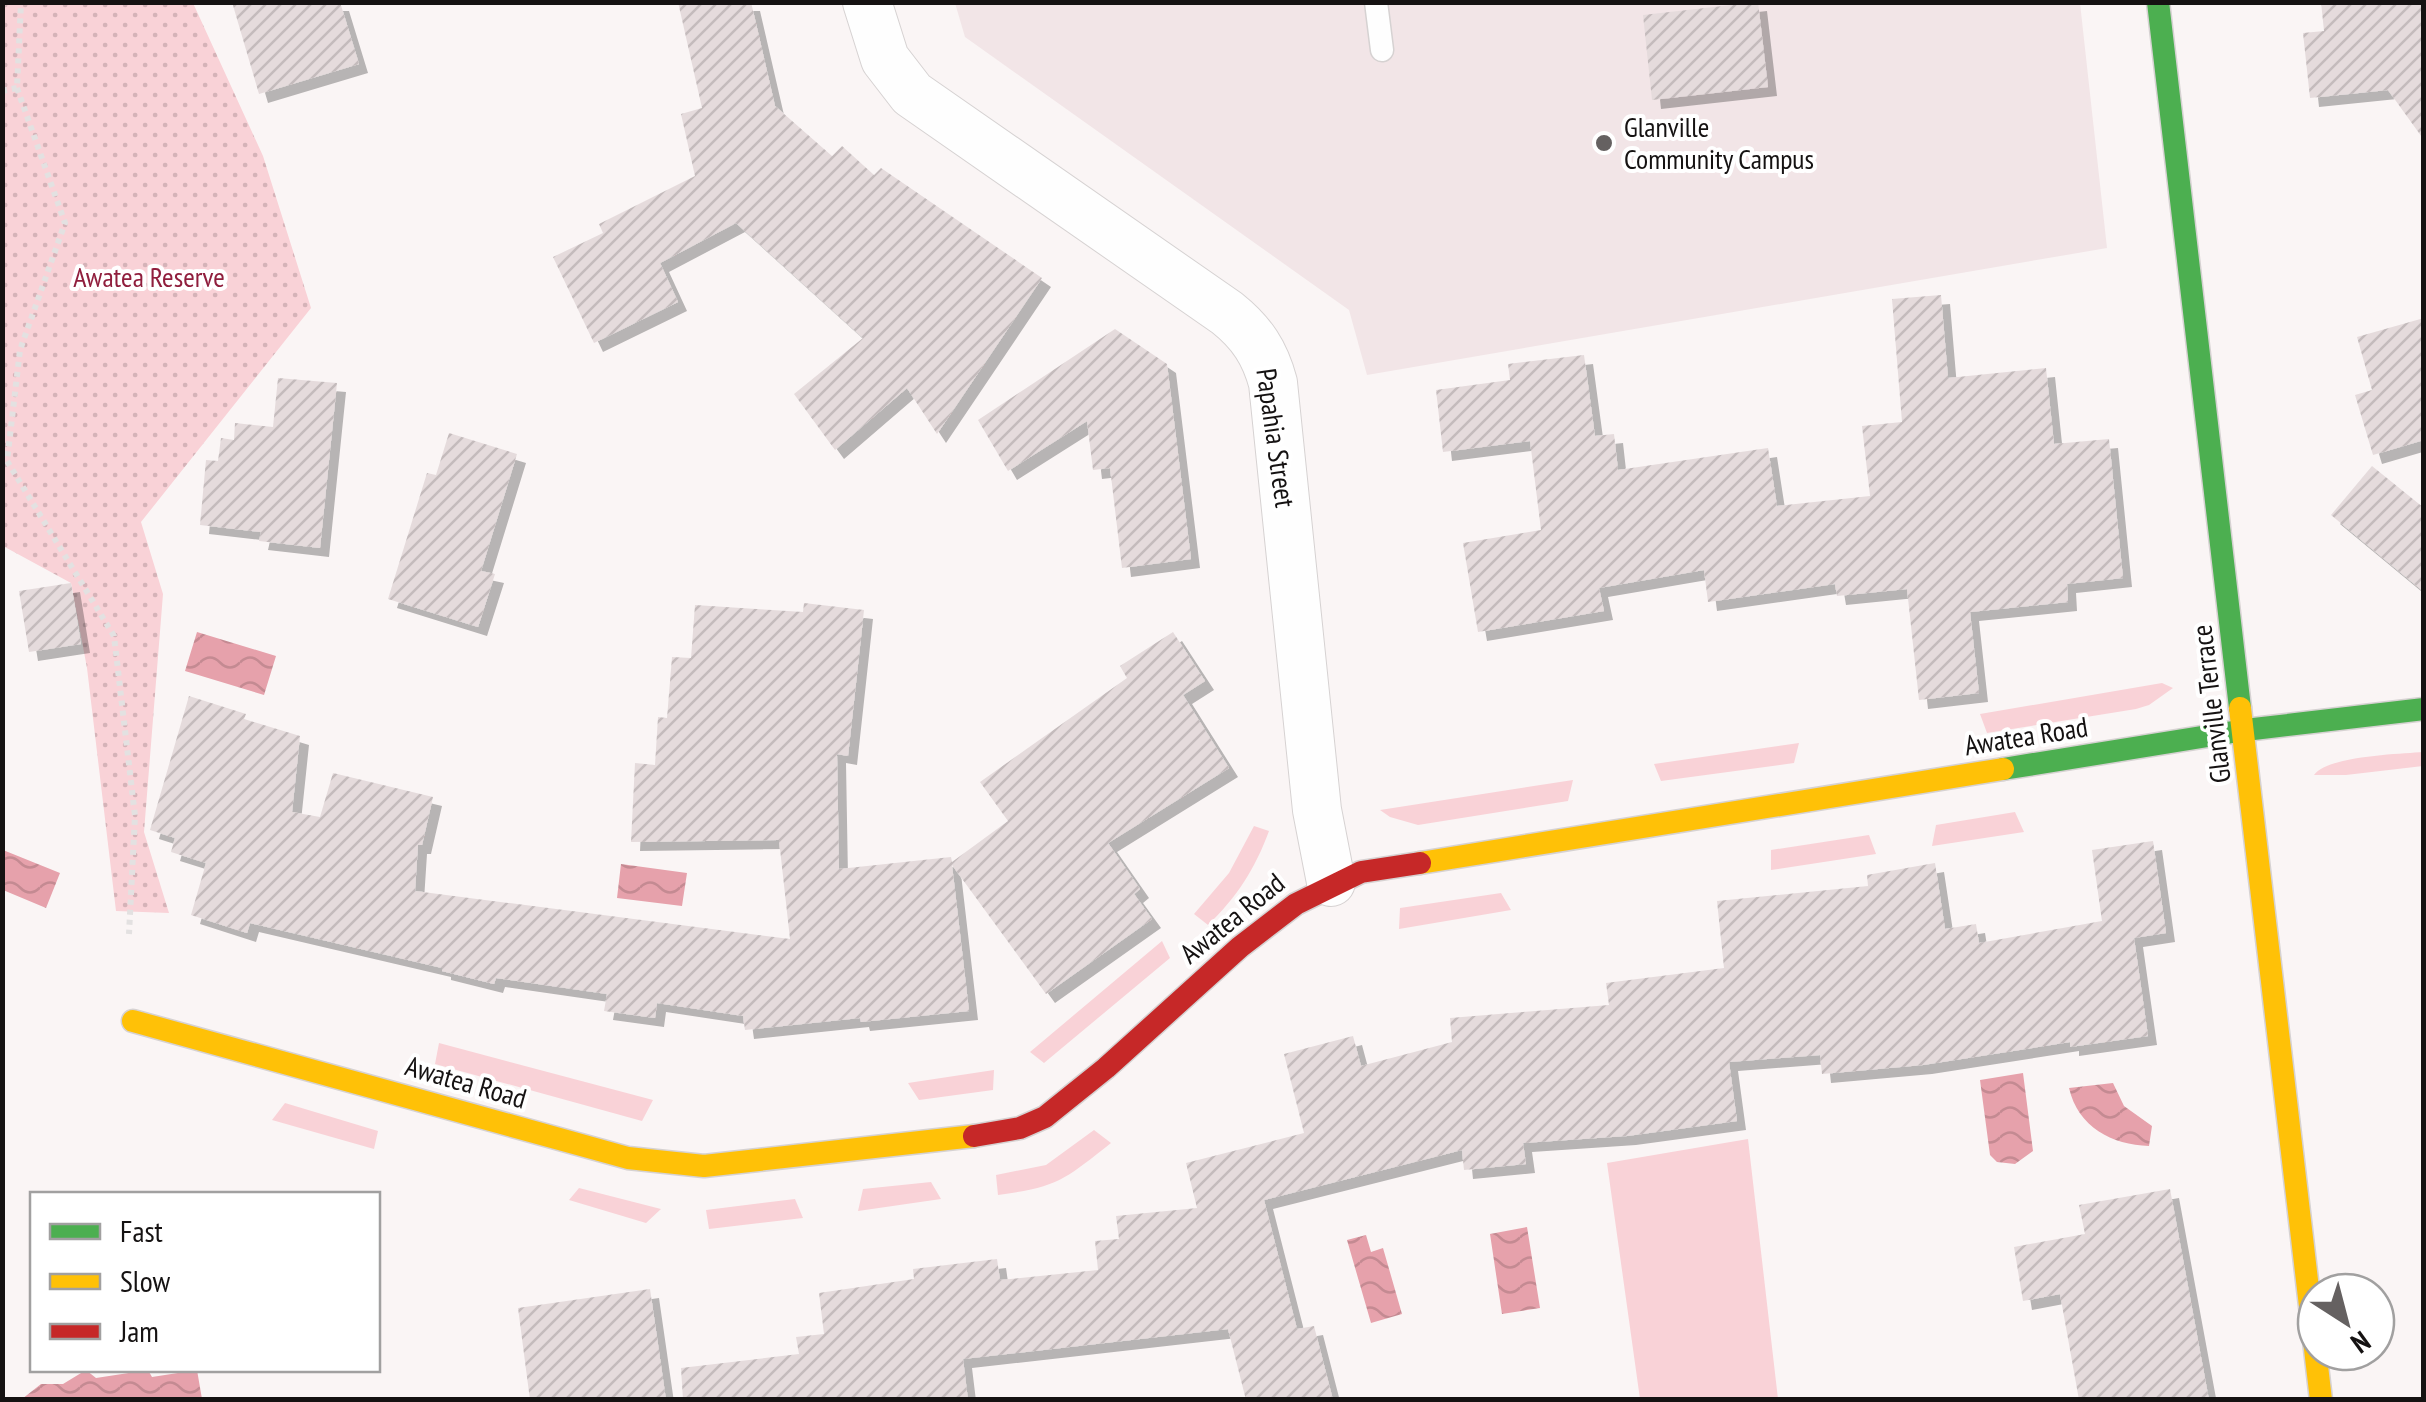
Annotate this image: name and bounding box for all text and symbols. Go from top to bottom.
place label: Glanville Community Campus [1624,108,1814,177]
marker: Glanville Community Campus [1593,132,1615,154]
park label: Awatea Reserve [73,258,225,295]
street label: Papahia Street [1248,366,1305,510]
street label: Glanville Terrace [2182,623,2239,785]
street label: Awatea Road [1962,708,2090,764]
street label: Awatea Road [1172,864,1292,971]
street label: Awatea Road [401,1047,531,1116]
legend [30,1192,380,1372]
text: Fast [120,1211,164,1250]
text: Slow [120,1261,171,1300]
north arrow [2296,1272,2396,1372]
text: Jam [119,1311,159,1350]
text: N [2344,1323,2378,1362]

